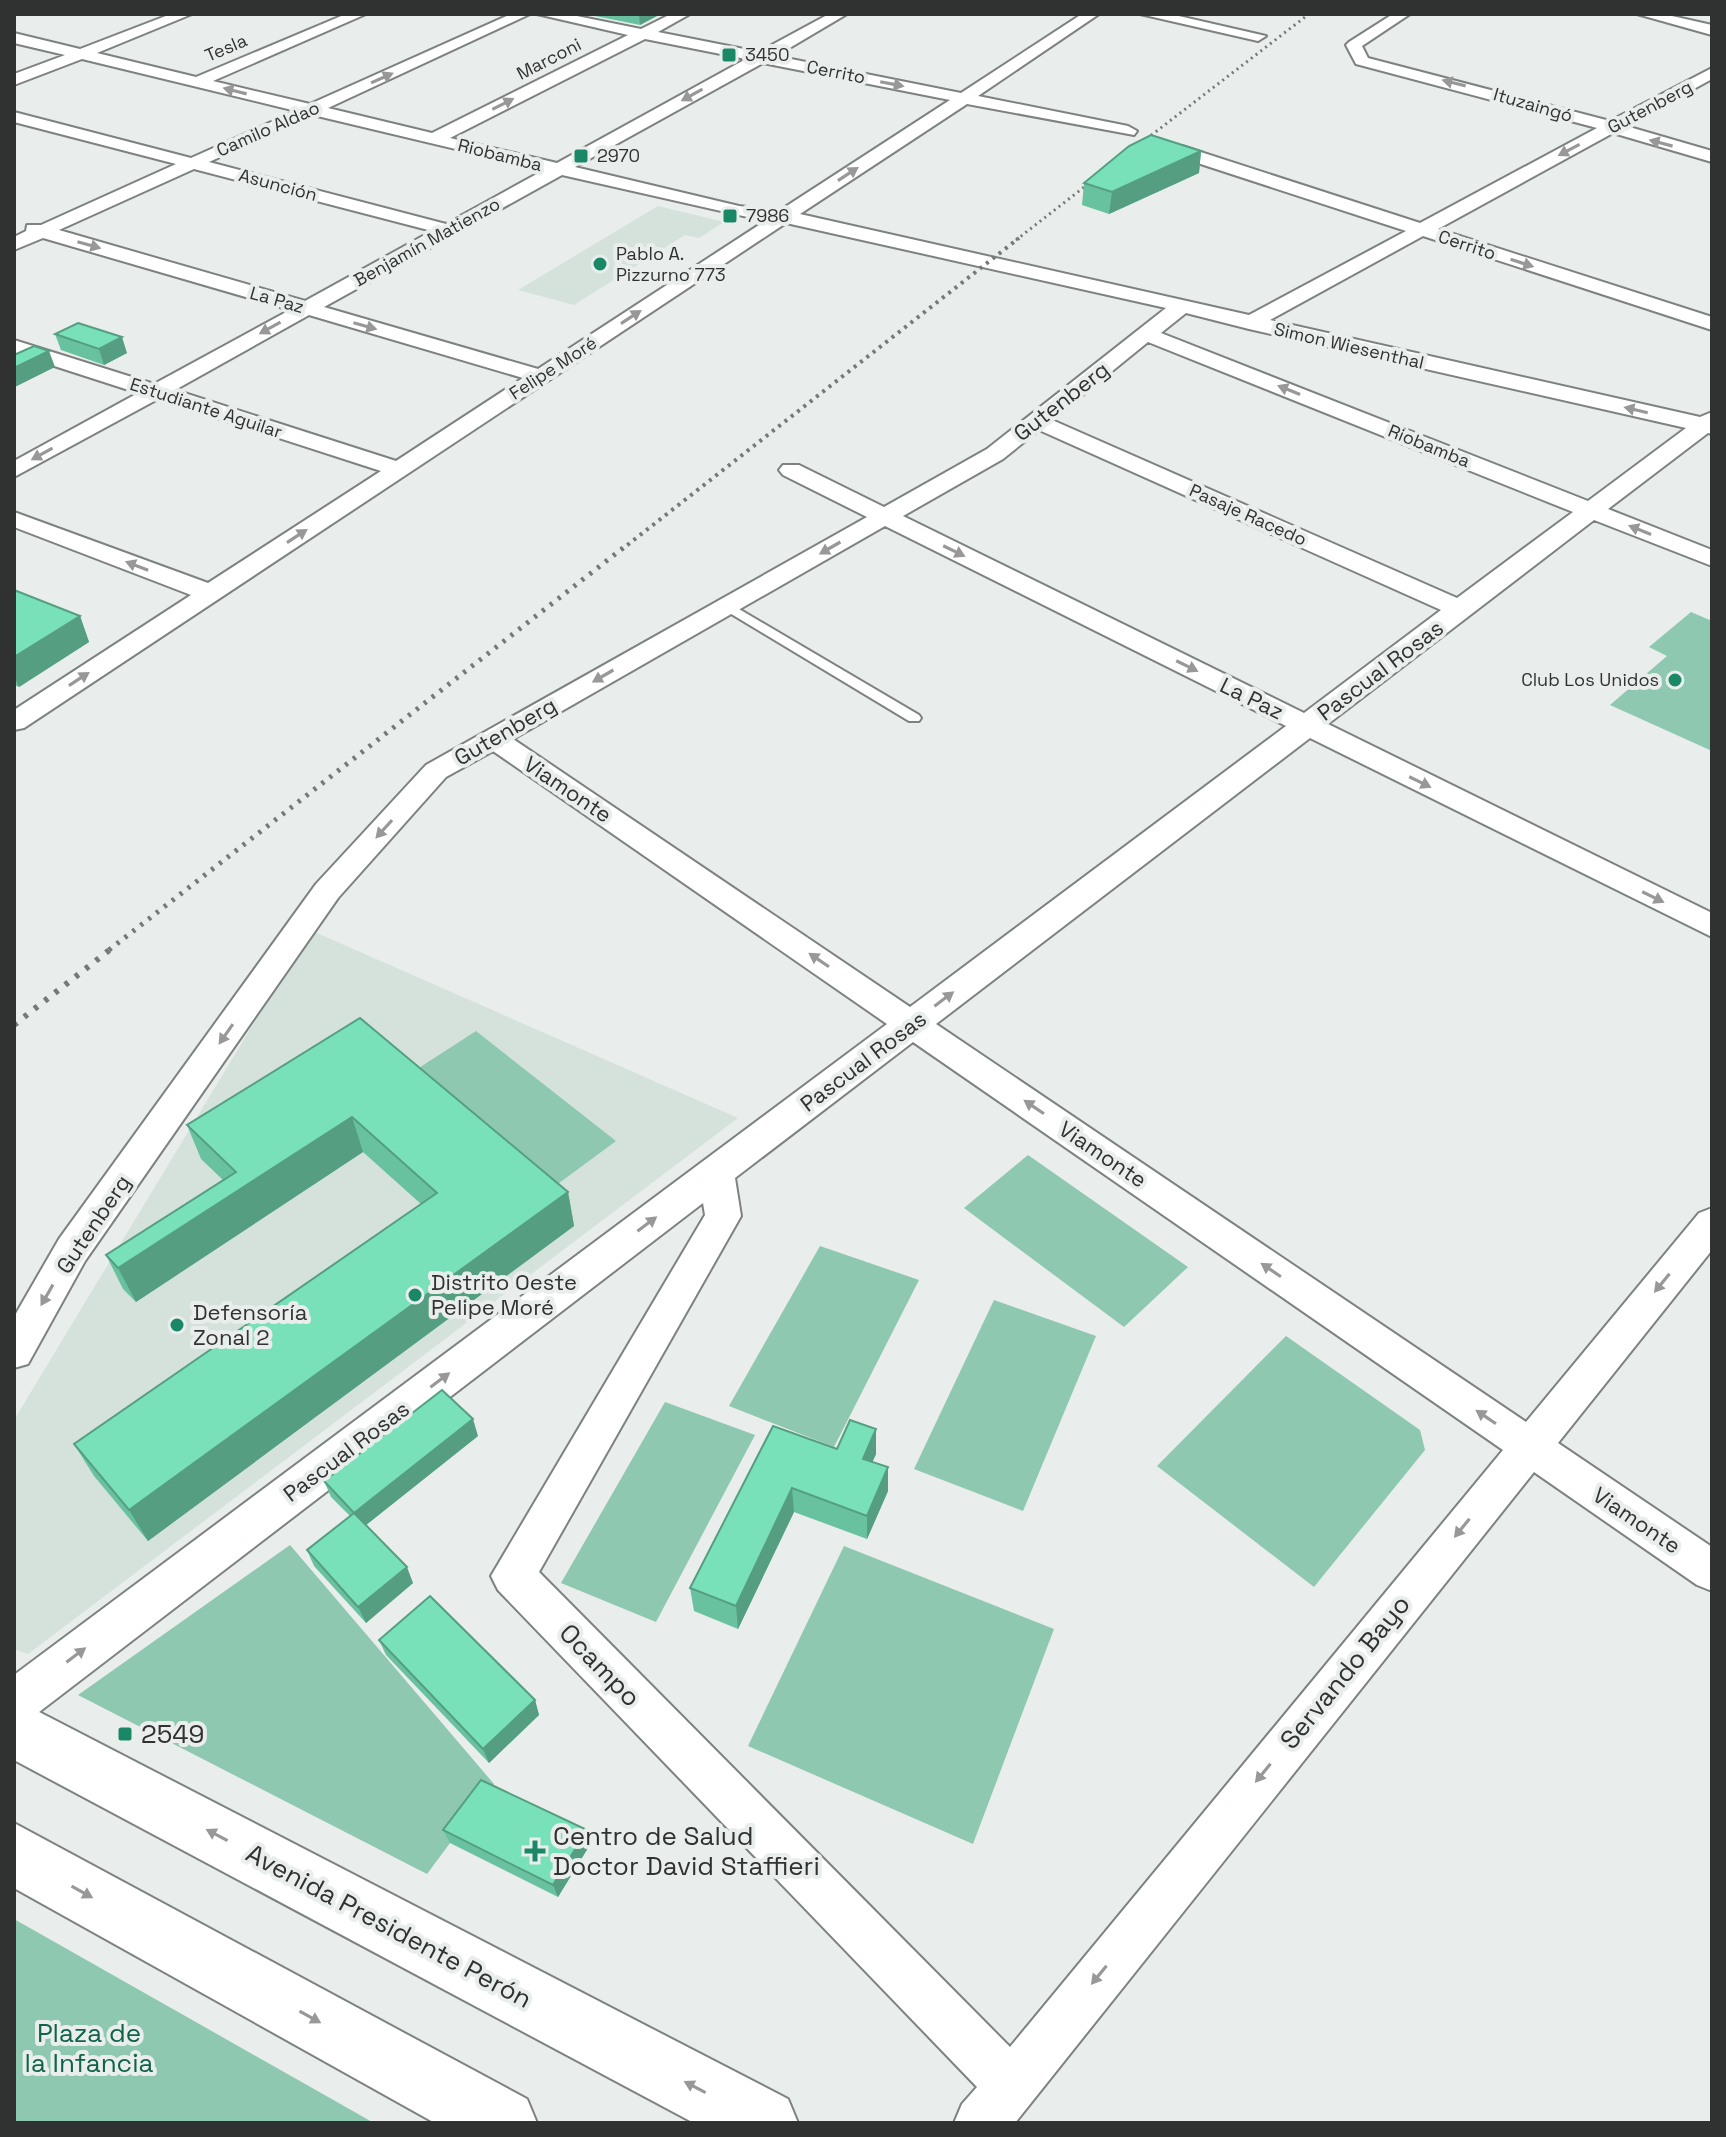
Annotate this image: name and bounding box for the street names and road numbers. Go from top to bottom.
street label: Tesla [201,28,250,67]
street label: Marconi [512,32,585,85]
street label: Cerrito [805,55,867,88]
street label: Gutenberg [1603,75,1696,138]
street label: Ituzaingó [1491,82,1575,127]
street label: Camilo Aldao [213,96,323,161]
street label: Riobamba [455,133,545,176]
street label: Asunción [236,163,320,206]
street label: Benjamín Matienzo [350,192,504,291]
street label: Cerrito [1435,224,1499,265]
street label: La Paz [247,281,307,318]
street label: Simon Wiesenthal [1272,317,1426,374]
street label: Felipe Moré [505,331,601,404]
street label: Gutenberg [1008,355,1114,447]
street label: Estudiante Aguilar [127,372,285,443]
street label: Riobamba [1385,419,1473,472]
street label: Pasaje Racedo [1186,478,1310,551]
street label: Pascual Rosas [1311,614,1449,726]
street label: La Paz [1216,671,1288,725]
street label: Gutenberg [449,691,561,771]
street label: Viamonte [519,749,617,829]
street label: Pascual Rosas [794,1005,932,1117]
street label: Viamonte [1054,1114,1152,1194]
street label: Gutenberg [50,1169,136,1279]
street label: Pascual Rosas [277,1395,415,1507]
street label: Viamonte [1588,1480,1686,1560]
street label: Servando Bayo [1272,1588,1418,1756]
street label: Ocampo [552,1616,648,1714]
street label: Avenida Presidente Perón [240,1836,538,2016]

